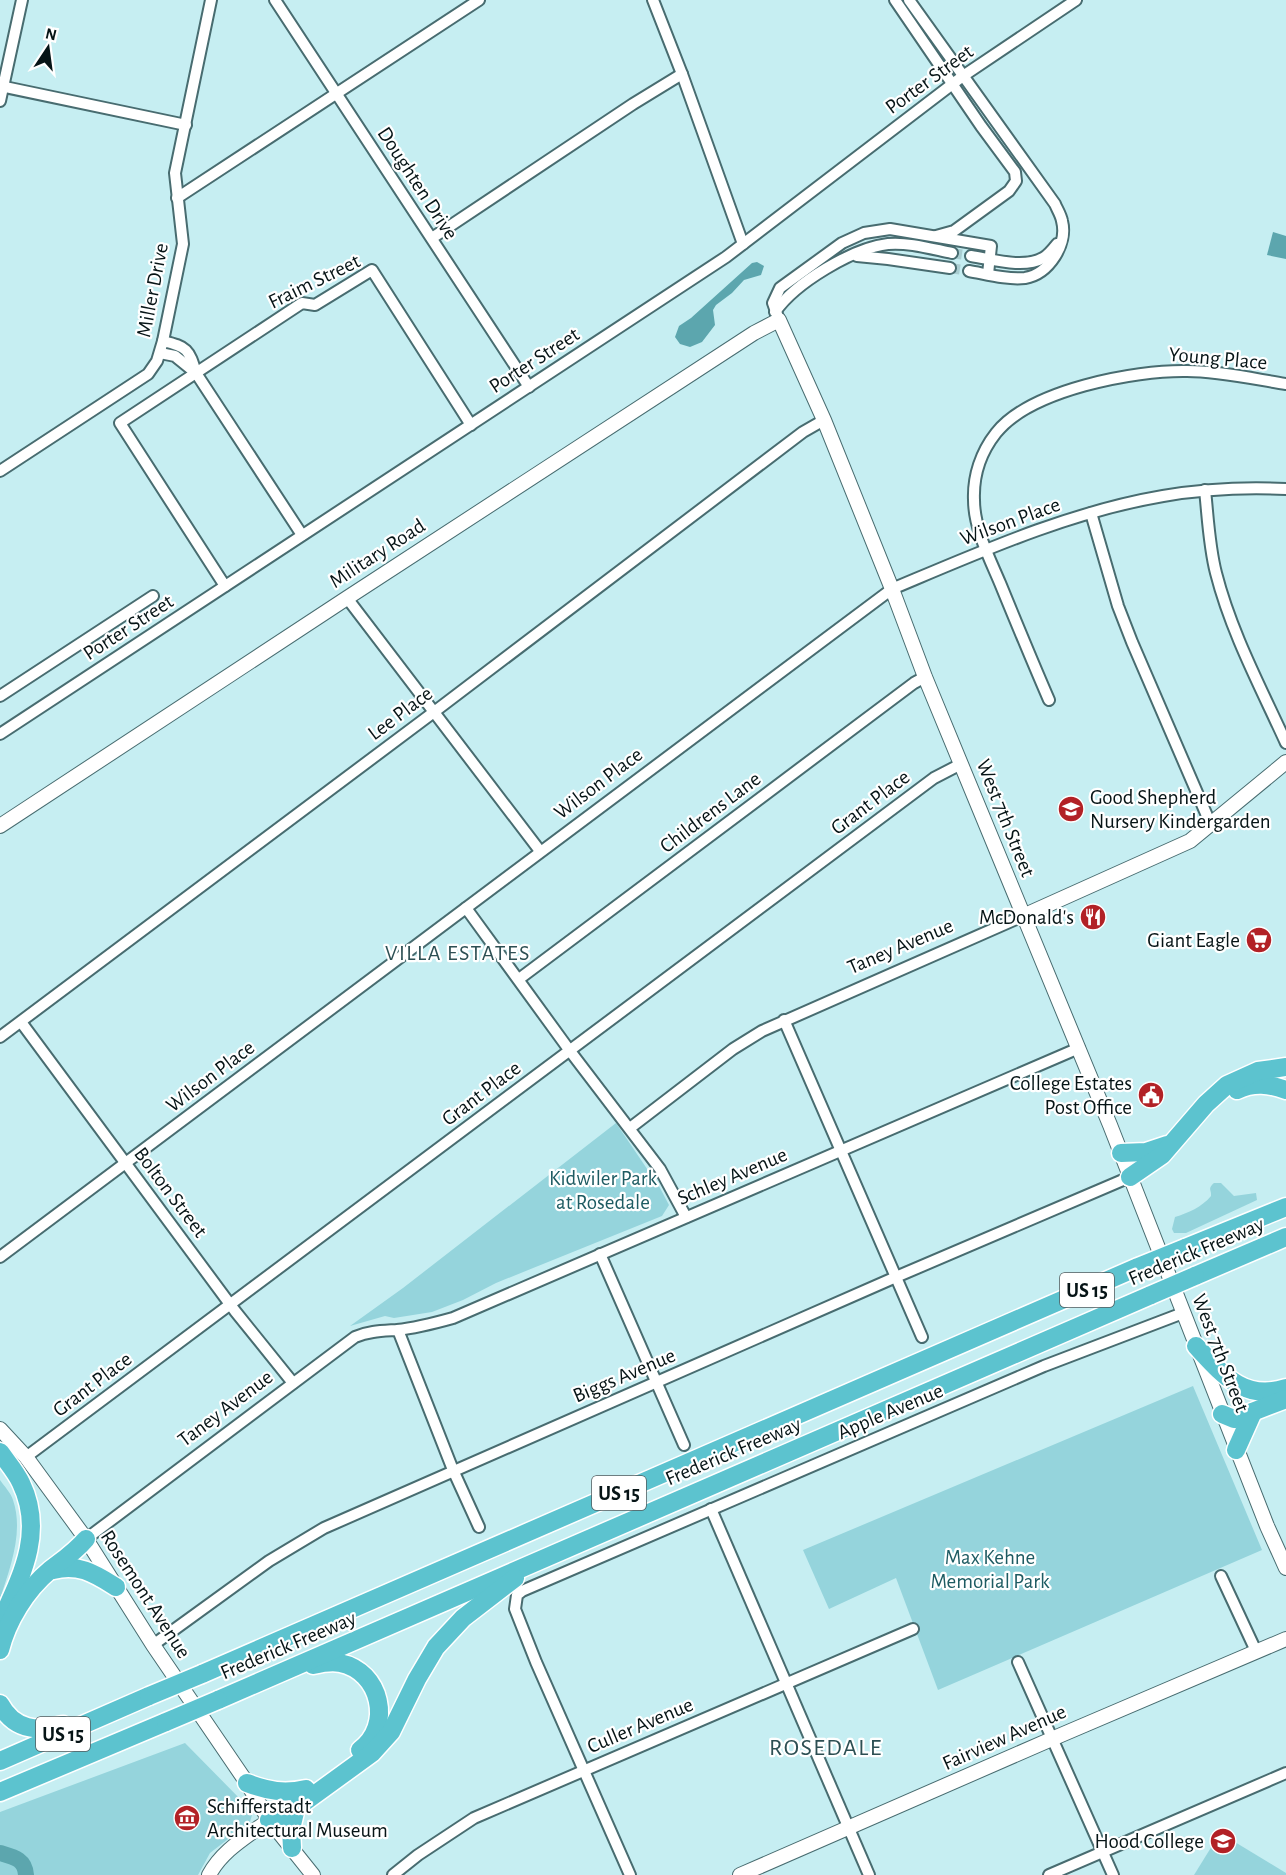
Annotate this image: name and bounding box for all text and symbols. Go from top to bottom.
north arrow [18,18,78,78]
text: N [44,25,58,43]
street label: Porter Street [882,41,977,118]
street label: Doughten Drive [373,123,462,243]
street label: Miller Drive [133,241,172,339]
street label: Fraim Street [265,250,364,313]
street label: Porter Street [485,323,583,397]
street label: Young Place [1168,344,1268,373]
street label: Wilson Place [957,494,1063,549]
street label: Military Road [326,515,429,592]
street label: Porter Street [79,590,177,664]
street label: Lee Place [364,682,437,744]
street label: Wilson Place [550,743,646,823]
street label: West 7th Street [972,756,1039,880]
street label: Grant Place [827,766,914,839]
street label: Childrens Lane [656,768,765,857]
place label: Good Shepherd Nursery Kindergarden [1090,787,1271,832]
school or university icon: Good Shepherd Nursery Kindergarden [1056,794,1086,824]
restaurant icon: McDonald's [1078,902,1108,932]
place label: McDonald's [979,907,1074,928]
street label: Taney Avenue [844,915,956,978]
supermarket icon: Giant Eagle [1244,925,1274,955]
place label: Giant Eagle [1147,930,1240,951]
district label: VILLA ESTATES [385,942,531,964]
street label: Wilson Place [162,1036,258,1116]
street label: Grant Place [438,1057,525,1130]
place label: College Estates Post Office [1010,1073,1132,1118]
public building icon: College Estates Post Office [1136,1080,1166,1110]
street label: Bolton Street [130,1143,211,1242]
street label: Schley Avenue [674,1144,790,1209]
park label: Kidwiler Park at Rosedale [549,1168,657,1213]
street label: Frederick Freeway [1125,1213,1267,1289]
road number: US 15 [1060,1273,1114,1307]
street label: West 7th Street [1188,1291,1253,1415]
street label: Biggs Avenue [570,1344,679,1406]
street label: Grant Place [49,1348,136,1421]
street label: Taney Avenue [174,1366,277,1451]
street label: Apple Avenue [834,1380,946,1443]
street label: Frederick Freeway [662,1413,804,1489]
road number: US 15 [592,1476,646,1510]
street label: Rosemont Avenue [97,1527,195,1662]
park label: Max Kehne Memorial Park [930,1547,1050,1592]
street label: Frederick Freeway [217,1607,359,1683]
street label: Culler Avenue [584,1694,696,1757]
street label: Fairview Avenue [939,1701,1069,1774]
road number: US 15 [36,1717,90,1751]
district label: ROSEDALE [769,1736,883,1760]
place label: Schifferstadt Architectural Museum [207,1796,388,1841]
museum icon: Schifferstadt Architectural Museum [172,1803,202,1833]
school or university icon: Hood College [1208,1826,1238,1856]
place label: Hood College [1095,1831,1204,1852]

